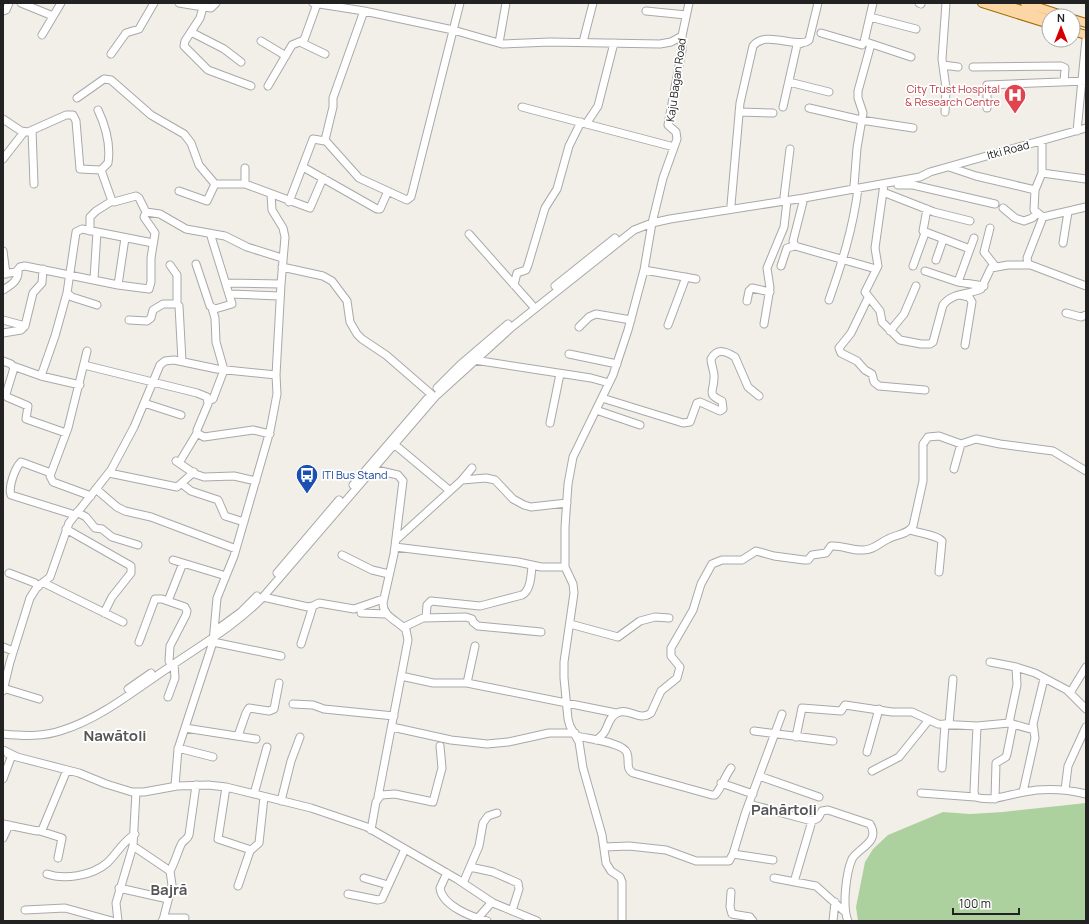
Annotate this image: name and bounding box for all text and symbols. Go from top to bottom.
north arrow [1041,8,1081,48]
text: N [1057,10,1065,25]
street label: Kaju Bagan Road [662,37,689,123]
place label: City Trust Hospital & Research Centre [905,81,1001,109]
hospital icon: City Trust Hospital & Research Centre [1002,82,1028,115]
street label: Itki Road [985,137,1031,162]
bus stop icon: ITI Bus Stand [294,462,320,495]
place label: ITI Bus Stand [322,467,387,482]
district label: Nawātoli [83,725,147,746]
district label: Pahārtoli [751,799,817,820]
district label: Bajrā [151,879,187,900]
scale bar [953,890,1019,916]
text: 100 m [959,895,991,912]

